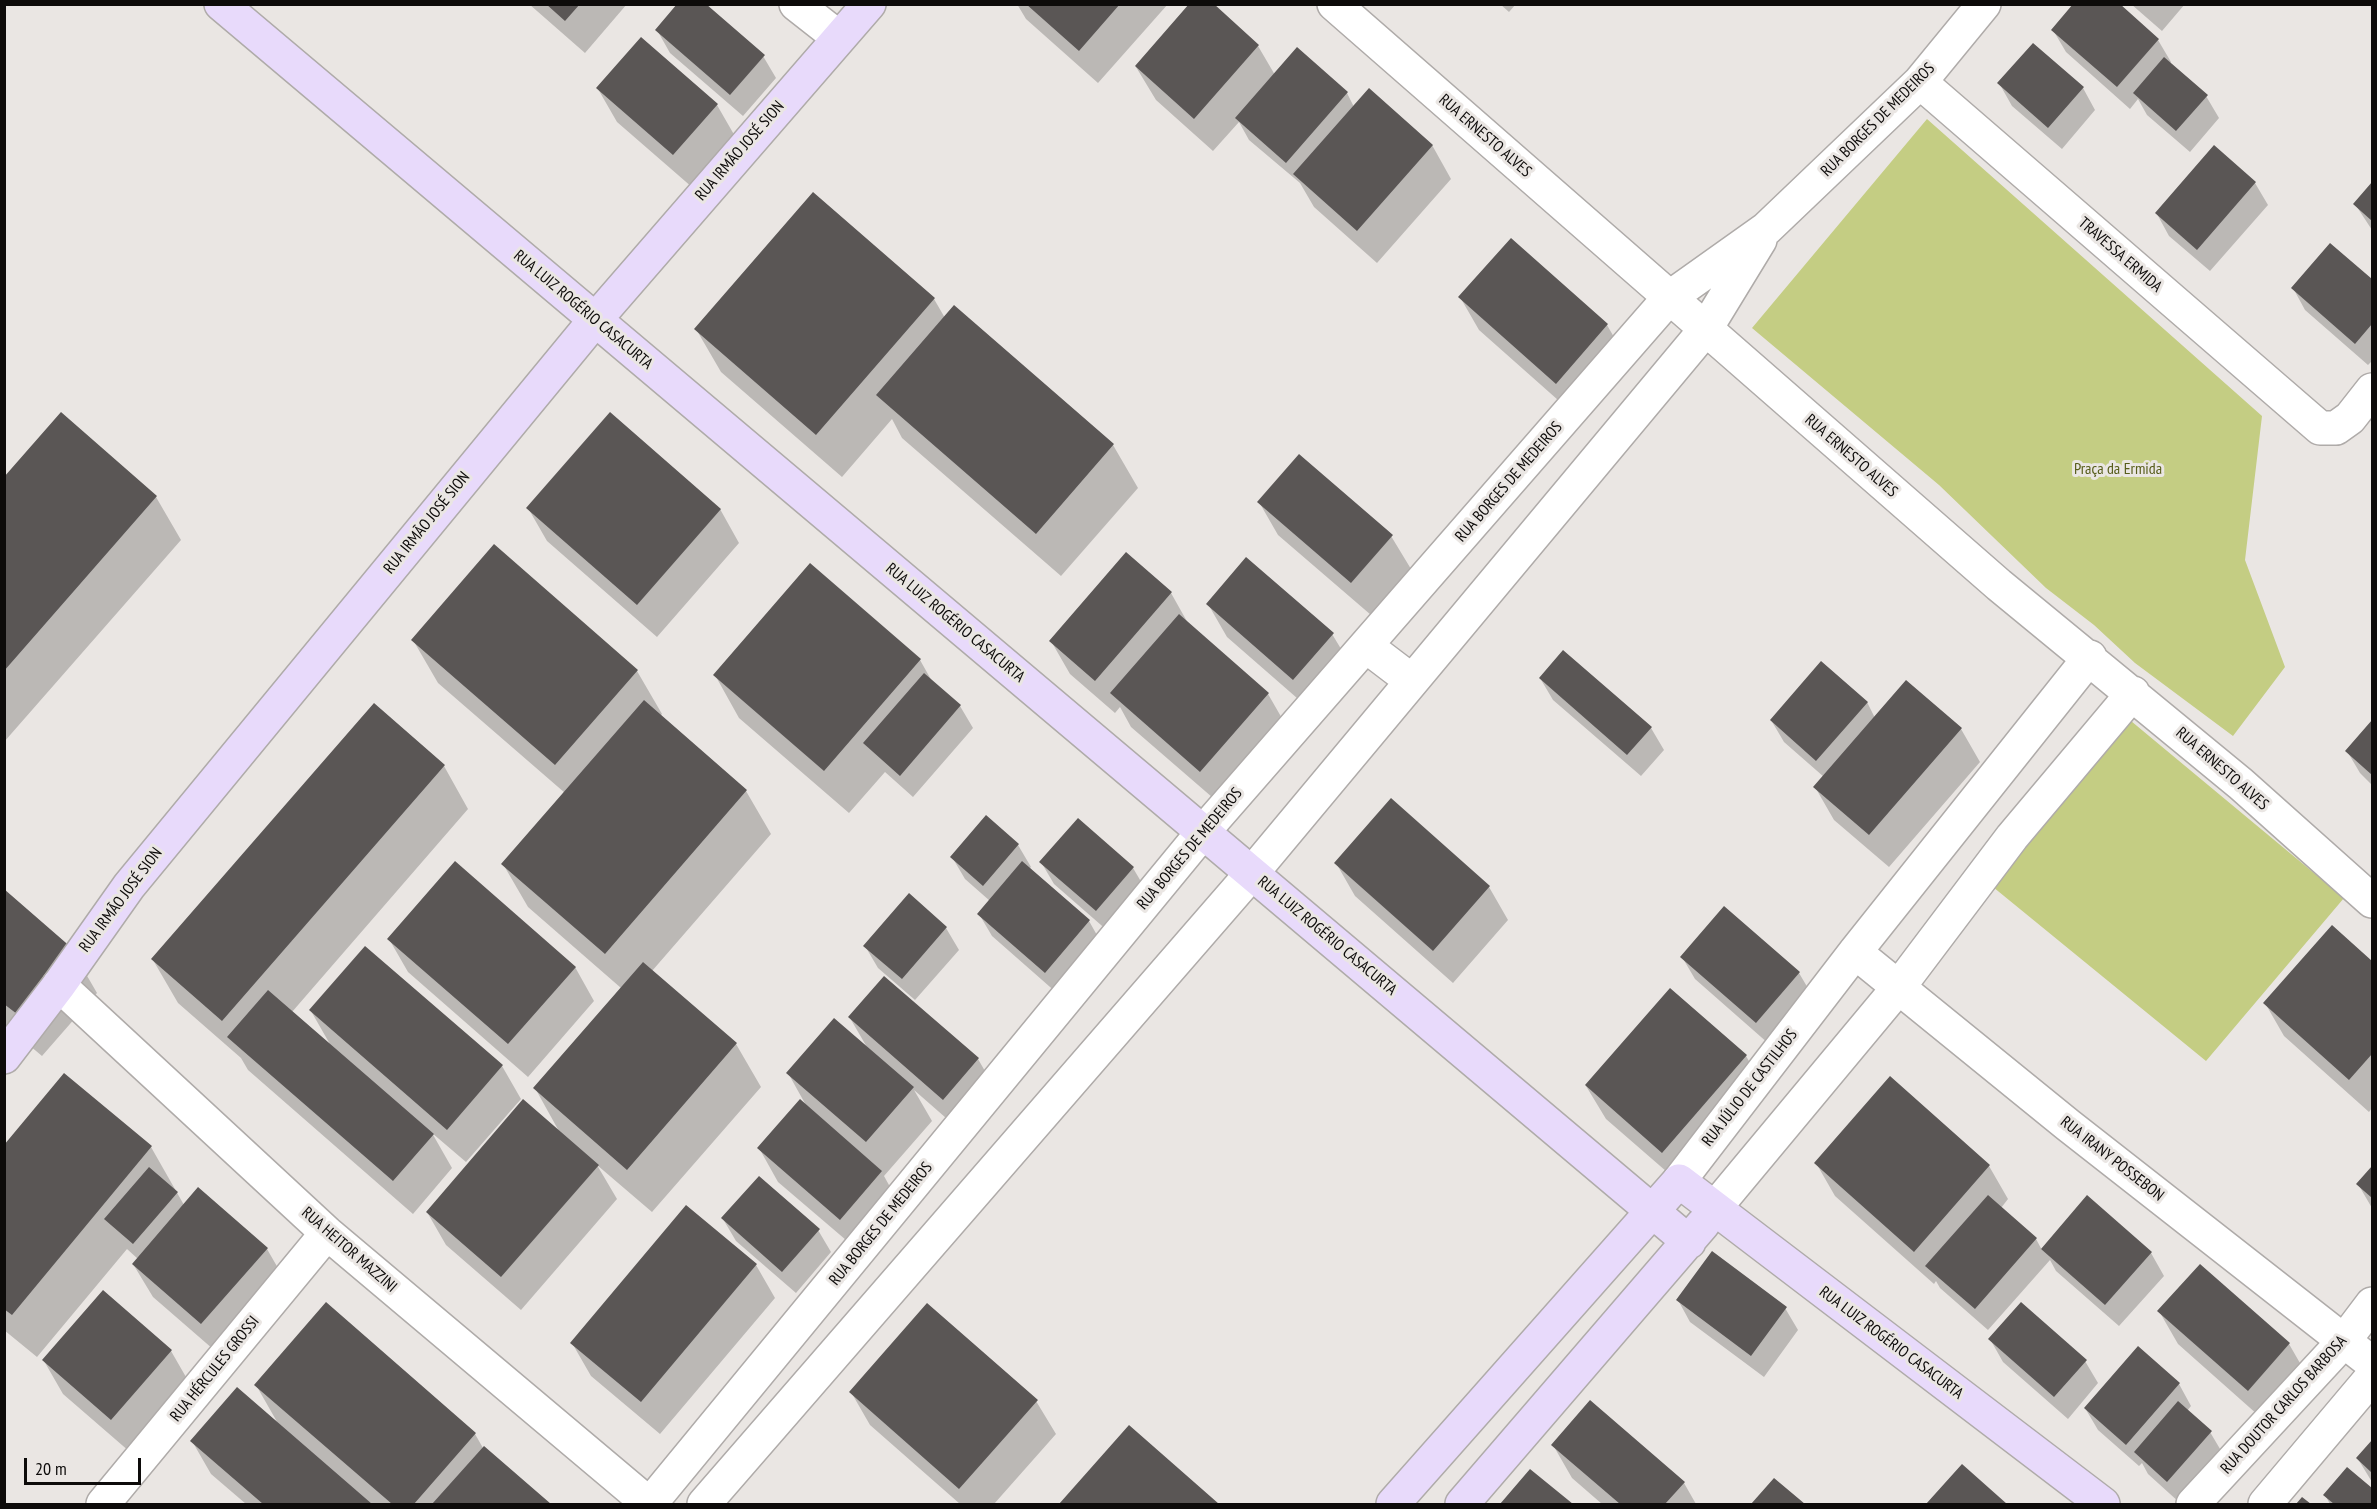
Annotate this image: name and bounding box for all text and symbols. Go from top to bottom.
street label: RUA BORGES DE MEDEIROS [1817,59,1939,181]
street label: RUA ERNESTO ALVES [1435,91,1535,181]
street label: RUA IRMÃO JOSÉ SION [692,97,788,205]
street label: TRAVESSA ERMIDA [2074,213,2166,297]
street label: RUA LUIZ ROGÉRIO CASACURTA [510,246,656,374]
street label: RUA ERNESTO ALVES [1801,411,1901,501]
street label: RUA BORGES DE MEDEIROS [1452,418,1566,546]
park label: Praça da Ermida [2074,459,2162,479]
street label: RUA IRMÃO JOSÉ SION [380,468,474,578]
street label: RUA LUIZ ROGÉRIO CASACURTA [882,559,1028,687]
street label: RUA ERNESTO ALVES [2172,724,2272,814]
street label: RUA BORGES DE MEDEIROS [1133,784,1247,914]
street label: RUA IRMÃO JOSÉ SION [76,844,166,956]
street label: RUA LUIZ ROGÉRIO CASACURTA [1254,872,1400,1000]
street label: RUA JÚLIO DE CASTILHOS [1698,1026,1802,1150]
street label: RUA IRANY POSSEBON [2056,1113,2168,1205]
street label: RUA BORGES DE MEDEIROS [825,1158,937,1290]
street label: RUA HEITOR MAZZINI [297,1203,401,1297]
street label: RUA LUIZ ROGÉRIO CASACURTA [1815,1283,1967,1403]
street label: RUA HÉRCULES GROSSI [167,1312,263,1426]
street label: RUA DOUTOR CARLOS BARBOSA [2217,1332,2351,1478]
scale bar [27,1446,144,1484]
text: 20 m [35,1457,67,1480]

